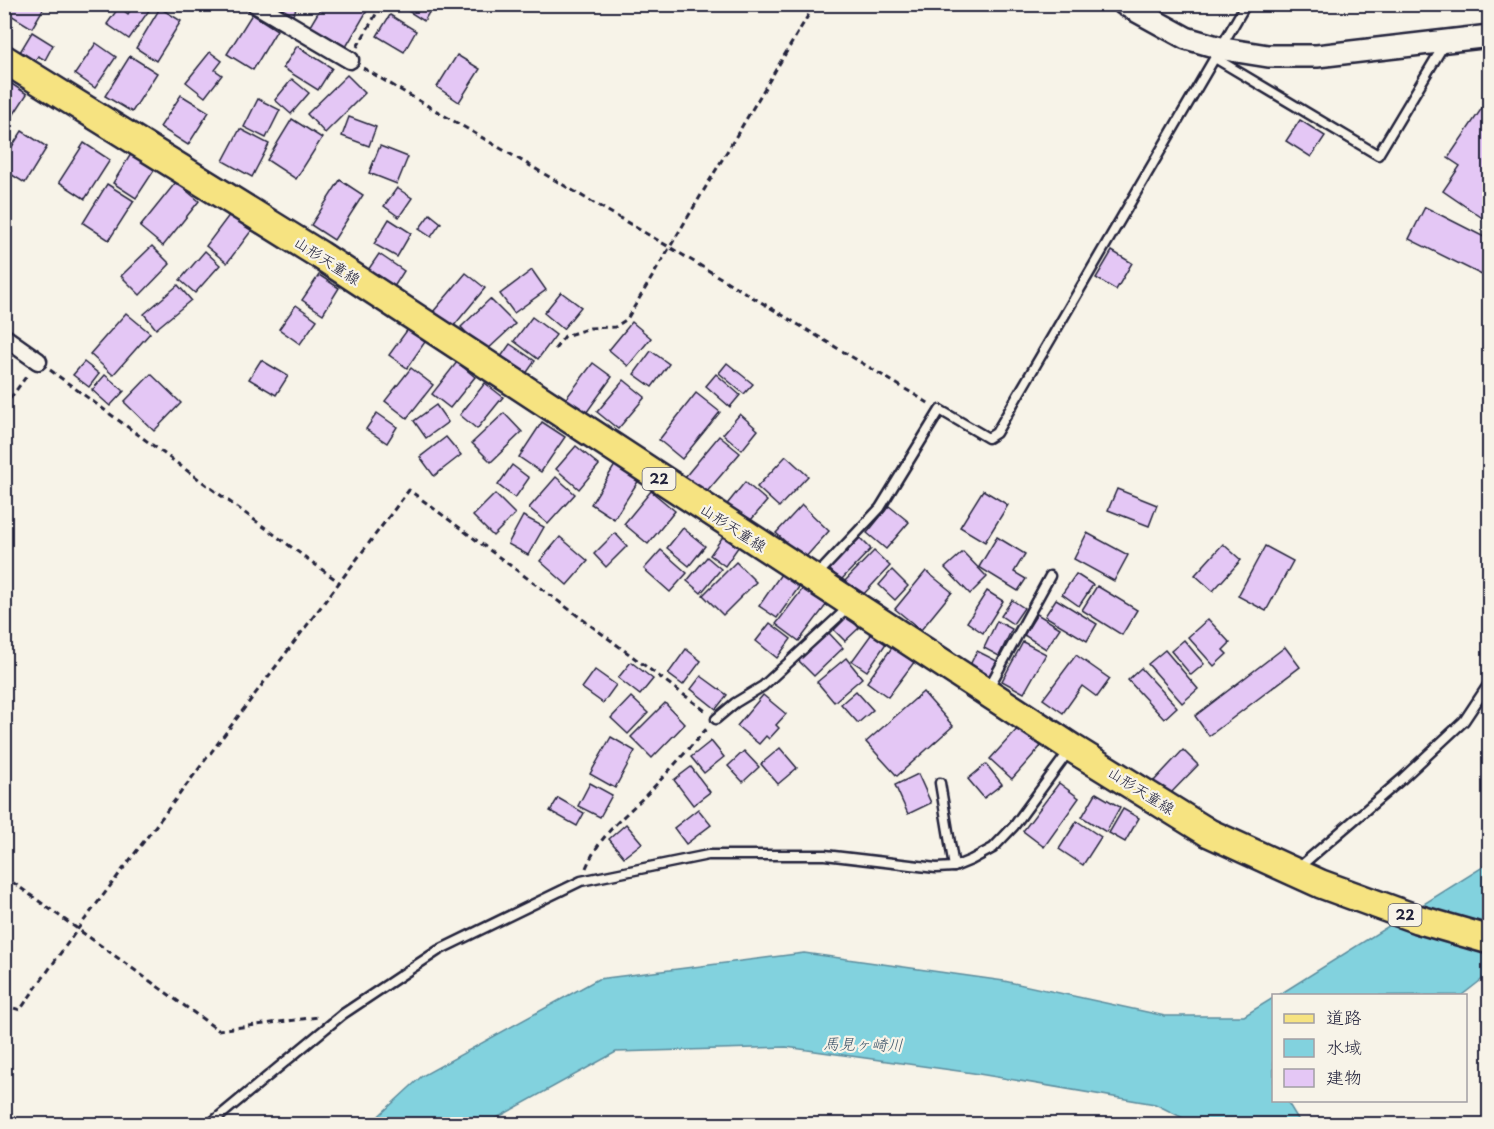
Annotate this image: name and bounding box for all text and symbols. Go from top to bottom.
street label: 山形天童線 [290,230,366,290]
road number: 22 [642,468,676,490]
street label: 山形天童線 [696,497,772,557]
street label: 山形天童線 [1104,760,1180,819]
road number: 22 [1388,904,1422,926]
legend [1272,994,1467,1102]
text: 道路 [1326,1003,1362,1030]
water label: 馬見ヶ崎川 [823,1030,903,1056]
text: 水域 [1326,1033,1362,1060]
text: 建物 [1326,1063,1362,1090]

